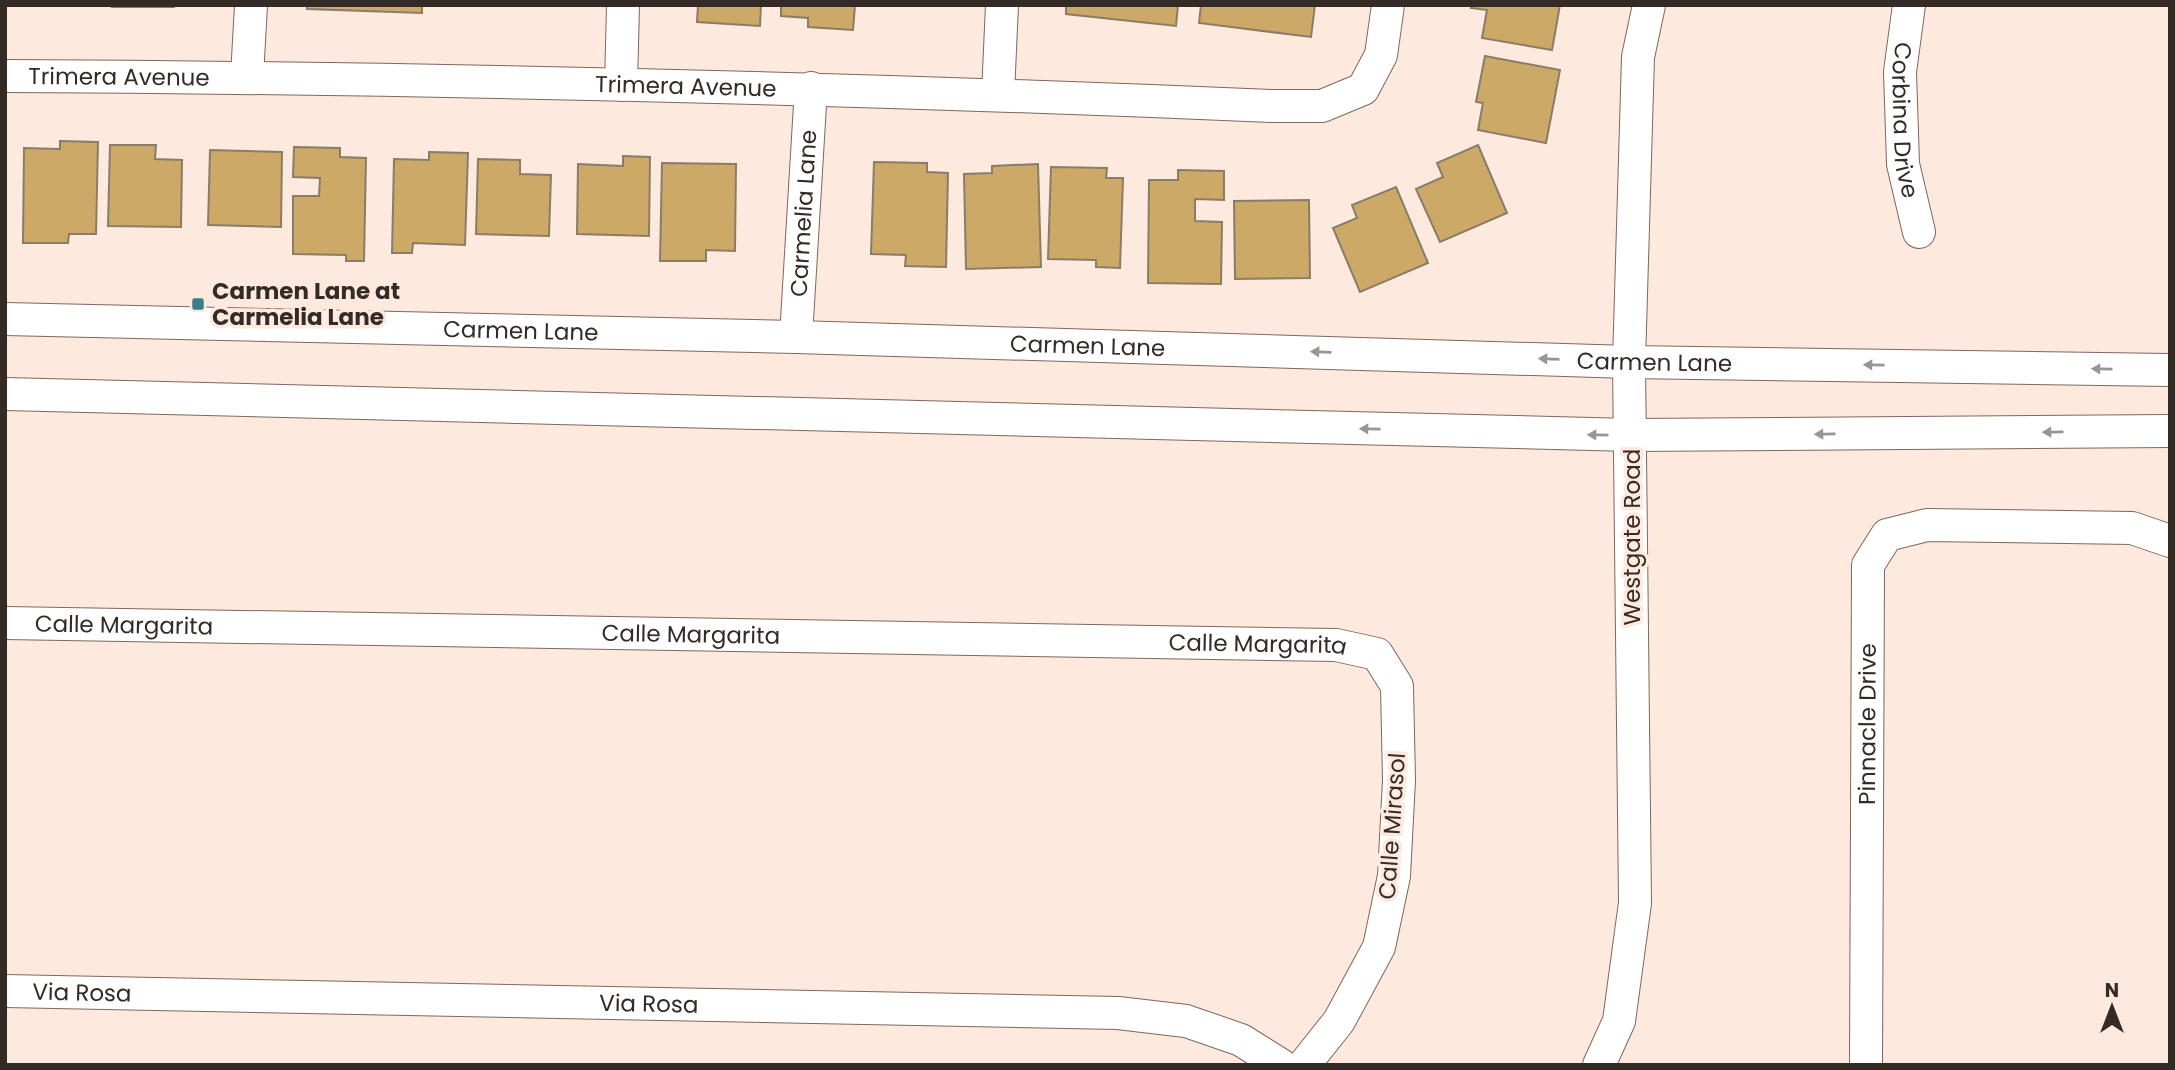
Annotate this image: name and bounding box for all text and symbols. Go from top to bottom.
street label: Corbina Drive [1884,40,1926,201]
street label: Trimera Avenue [28,60,210,94]
street label: Trimera Avenue [595,68,777,105]
street label: Carmelia Lane [782,129,824,298]
place label: Carmen Lane at Carmelia Lane [212,275,400,333]
marker: Carmen Lane at Carmelia Lane [190,296,206,312]
street label: Carmen Lane [443,313,599,349]
street label: Carmen Lane [1010,327,1166,364]
street label: Carmen Lane [1576,344,1732,380]
one-way arrow [1310,347,1332,358]
one-way arrow [1537,354,1559,365]
one-way arrow [1863,359,1885,371]
one-way arrow [2090,363,2112,375]
one-way arrow [1359,423,1381,435]
one-way arrow [2041,426,2063,438]
one-way arrow [1814,428,1836,440]
one-way arrow [1586,429,1608,440]
street label: Westgate Road [1616,449,1648,625]
street label: Calle Margarita [35,607,213,642]
street label: Calle Margarita [601,617,780,652]
street label: Calle Margarita [1168,626,1350,663]
street label: Pinnacle Drive [1851,643,1884,805]
street label: Calle Mirasol [1371,752,1413,900]
north arrow [2077,972,2147,1042]
street label: Via Rosa [32,976,132,1009]
text: N [2105,977,2119,1004]
street label: Via Rosa [599,987,699,1021]

